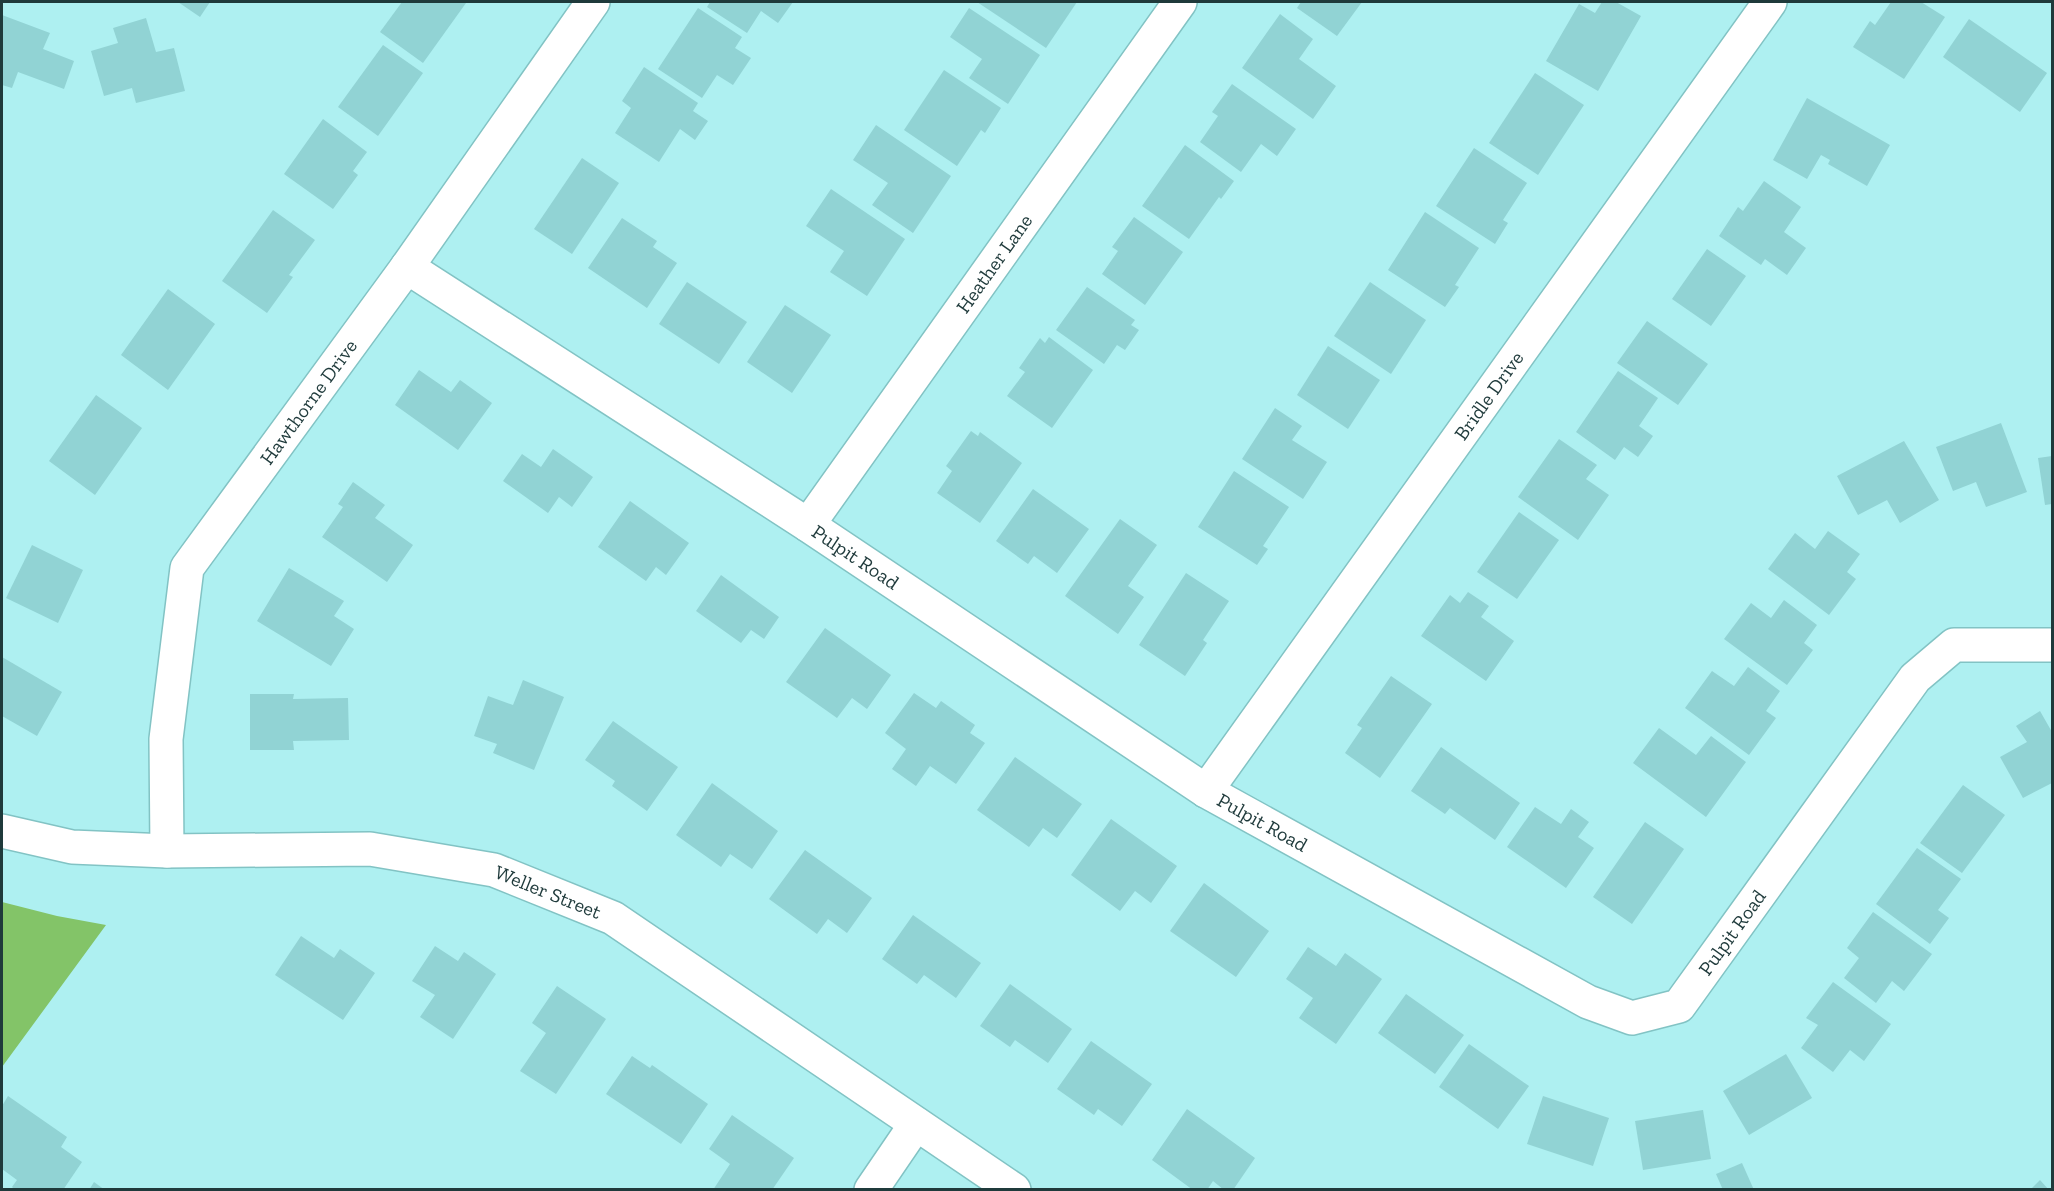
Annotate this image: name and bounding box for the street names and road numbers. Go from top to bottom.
street label: Heather Lane [951,209,1037,318]
street label: Hawthorne Drive [255,335,362,469]
street label: Bridle Drive [1449,347,1528,445]
street label: Pulpit Road [807,519,904,594]
street label: Pulpit Road [1213,788,1312,857]
street label: Weller Street [491,860,605,924]
street label: Pulpit Road [1693,885,1771,980]

